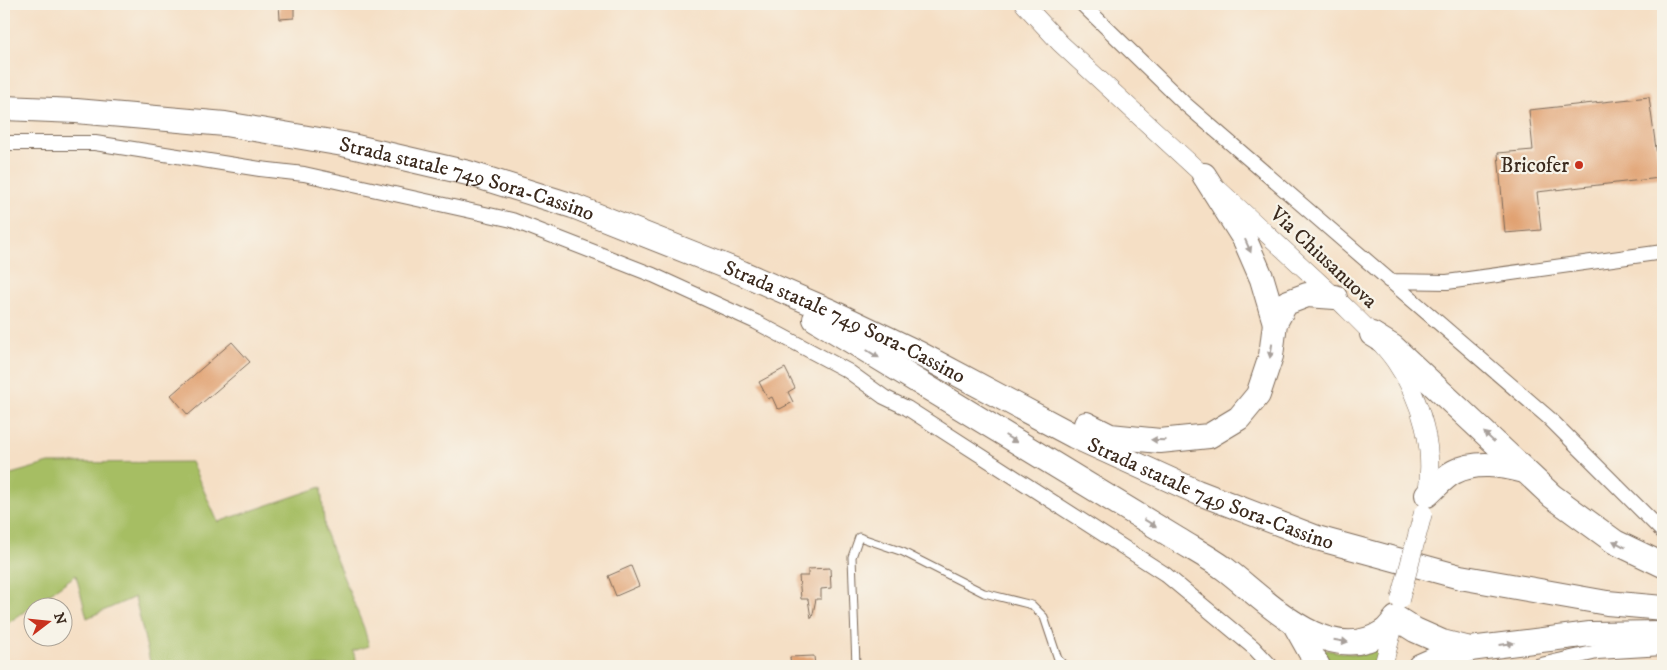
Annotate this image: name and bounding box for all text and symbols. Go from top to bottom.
street label: Strada statale 749 Sora-Cassino [337,132,598,227]
place label: Bricofer [1500,153,1569,179]
marker: Bricofer [1573,159,1585,171]
street label: Via Chiusanuova [1263,201,1383,314]
one-way arrow [1244,239,1252,253]
street label: Strada statale 749 Sora-Cassino [720,255,970,390]
one-way arrow [1267,343,1275,359]
one-way arrow [866,349,880,358]
one-way arrow [1483,431,1495,443]
street label: Strada statale 749 Sora-Cassino [1083,432,1336,556]
one-way arrow [1005,434,1018,443]
one-way arrow [1149,436,1165,444]
one-way arrow [1144,518,1157,527]
one-way arrow [1612,540,1627,548]
north arrow [22,598,72,648]
text: N [49,611,70,627]
one-way arrow [1333,638,1349,646]
one-way arrow [1500,640,1516,648]

